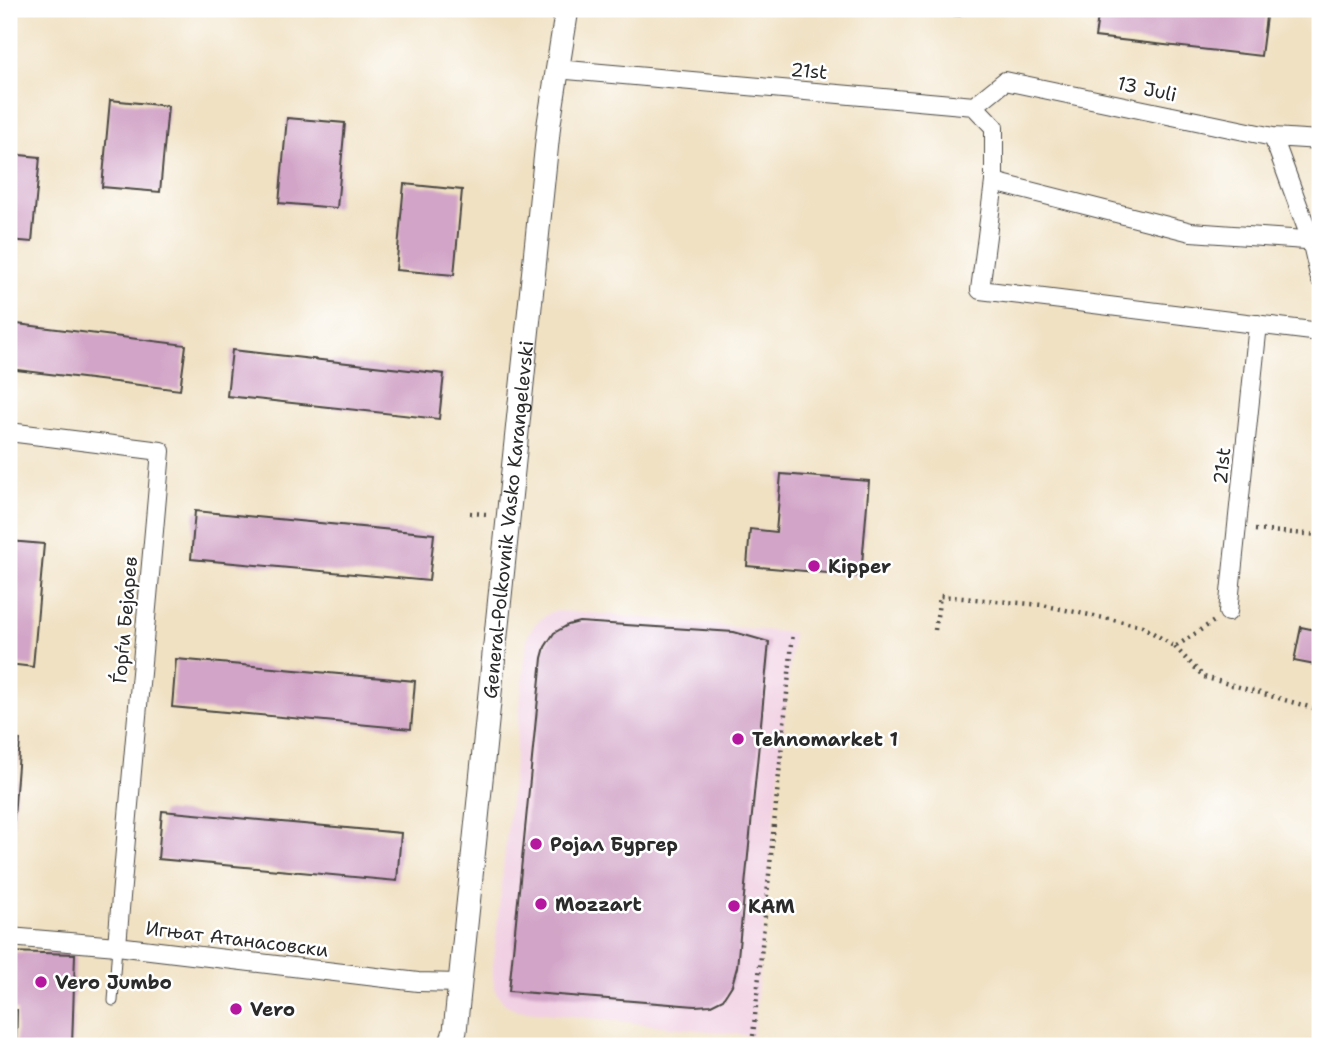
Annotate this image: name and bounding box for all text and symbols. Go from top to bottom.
street label: 21st [790,57,828,85]
street label: 13 Juli [1115,71,1179,107]
street label: General-Polkovnik Vasko Karangelevski [477,339,539,700]
street label: 21st [1208,446,1236,486]
place label: Kipper [828,554,891,579]
street label: Ѓорѓи Бејарев [106,555,143,685]
marker: Kipper [806,558,822,574]
place label: Tehnomarket 1 [752,727,898,752]
marker: Tehnomarket 1 [730,731,746,747]
place label: Ројал Бургер [550,832,678,857]
marker: Ројал Бургер [528,836,544,852]
place label: Mozzart [555,892,642,917]
place label: KAM [748,894,795,919]
marker: Mozzart [533,896,549,912]
marker: KAM [726,898,742,914]
street label: Игњат Атанасовски [144,915,330,963]
place label: Vero Jumbo [55,970,172,995]
marker: Vero Jumbo [33,974,49,990]
place label: Vero [250,997,295,1022]
marker: Vero [228,1001,244,1017]

